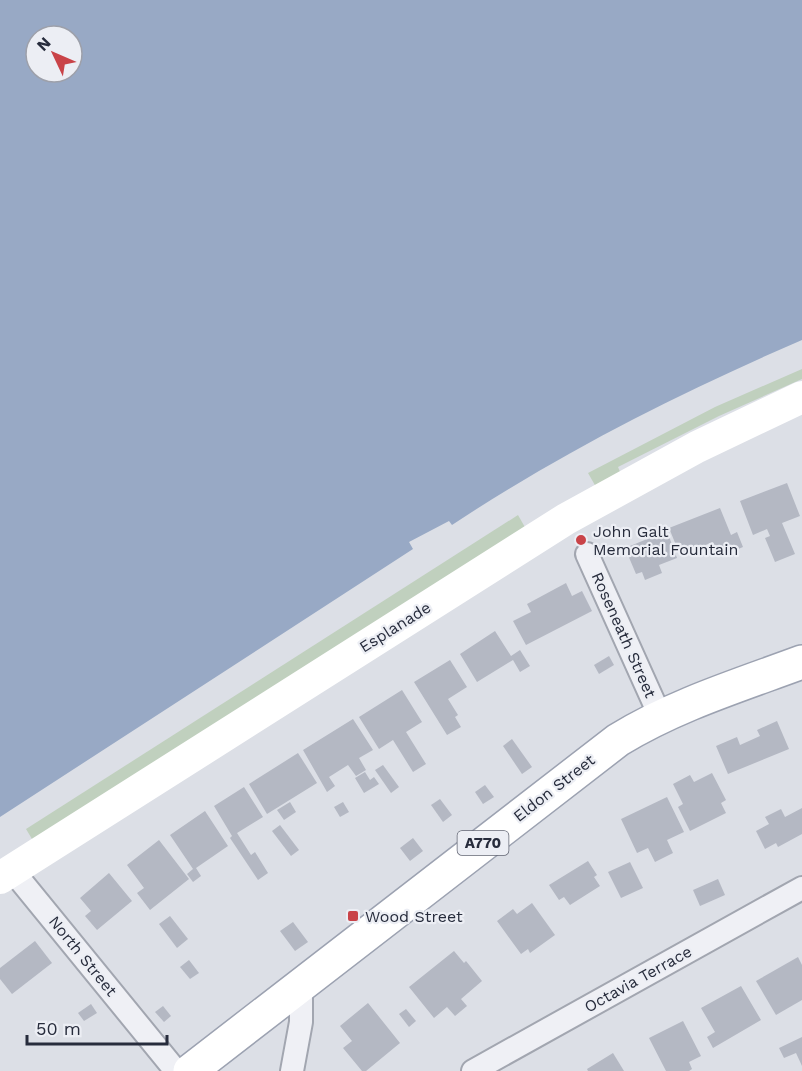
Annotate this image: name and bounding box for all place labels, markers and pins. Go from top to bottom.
place label: John Galt Memorial Fountain [593,522,738,559]
marker: John Galt Memorial Fountain [574,533,588,547]
place label: Wood Street [365,907,463,926]
marker: Wood Street [346,909,360,923]

